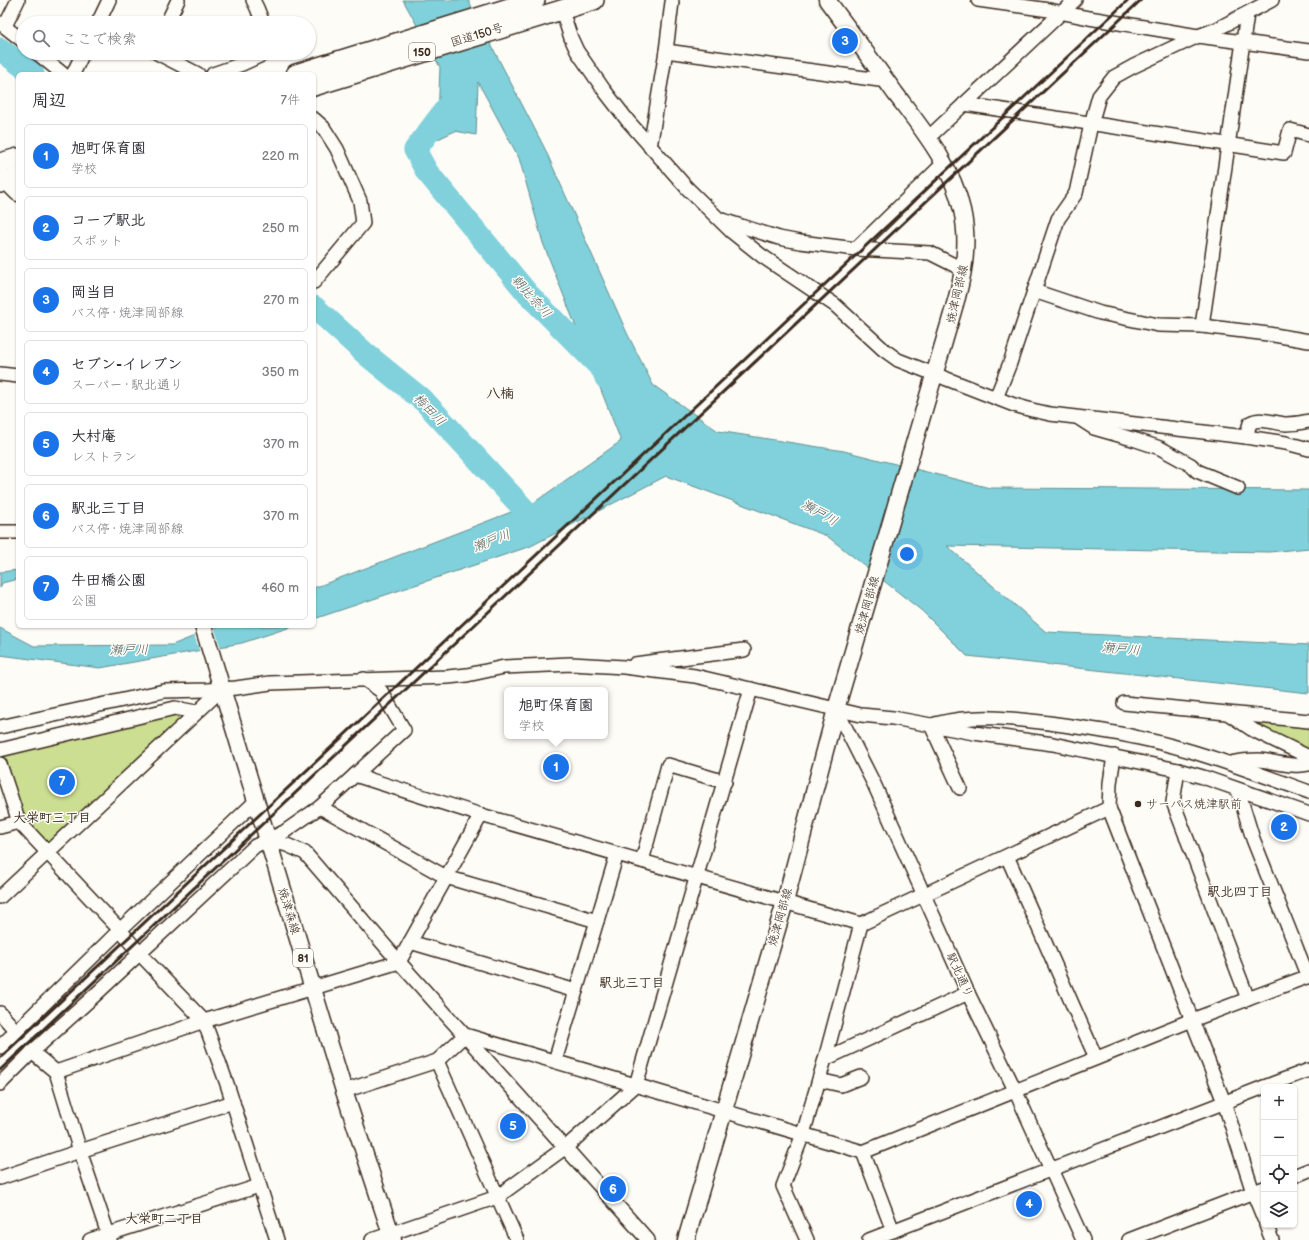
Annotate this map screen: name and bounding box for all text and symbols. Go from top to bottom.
search box [16,16,316,60]
street label: 国道150号 [449,20,505,51]
pin: 3 [832,26,858,56]
icon: search [30,27,52,49]
text: ここで検索 [62,30,137,49]
road number: 150 [409,43,435,61]
text: 周辺 [32,91,66,111]
text: 7件 [281,92,300,108]
text: 旭町保育園 [71,139,146,158]
text: 1 [43,148,49,164]
text: 220 m [262,148,299,164]
text: 学校 [71,161,97,177]
text: コープ駅北 [71,211,145,230]
text: 2 [42,220,50,236]
text: 250 m [262,220,299,236]
text: スポット [71,233,123,249]
street label: 焼津岡部線 [943,263,972,325]
water label: 朝比奈川 [508,272,555,321]
text: 岡当目 [71,283,116,302]
text: 3 [42,292,50,308]
text: 270 m [263,292,299,308]
text: バス停 · 焼津岡部線 [71,305,183,321]
text: セブン-イレブン [71,355,182,374]
text: 4 [42,364,50,380]
text: 350 m [262,364,299,380]
text: スーパー · 駅北通り [71,377,183,393]
district label: 八楠 [486,385,514,402]
water label: 梅田川 [410,390,449,429]
text: 大村庵 [71,427,116,446]
text: 5 [42,436,50,452]
text: 370 m [263,436,299,452]
text: レストラン [71,449,137,465]
water label: 瀬戸川 [799,496,840,530]
text: 駅北三丁目 [71,499,146,518]
text: 6 [42,508,50,524]
text: 370 m [263,508,299,524]
text: バス停 · 焼津岡部線 [71,521,183,537]
water label: 瀬戸川 [470,526,512,556]
your location [897,544,917,564]
text: 牛田橋公園 [71,571,146,590]
street label: 焼津岡部線 [852,574,883,636]
text: 7 [42,580,50,596]
text: 460 m [261,580,299,596]
text: 公園 [71,593,97,609]
water label: 瀬戸川 [1101,639,1141,659]
water label: 瀬戸川 [109,642,149,658]
popup [504,687,608,739]
text: 旭町保育園 [518,696,594,715]
text: 学校 [518,718,545,734]
pin: 1 [543,752,569,782]
pin: 7 [49,767,75,797]
place label: サーパス焼津駅前 [1146,797,1242,812]
marker: サーパス焼津駅前 [1133,799,1143,809]
district label: 大栄町三丁目 [13,810,91,826]
pin: 2 [1271,812,1297,842]
district label: 駅北四丁目 [1207,884,1273,900]
street label: 焼津森線 [274,886,303,936]
street label: 焼津岡部線 [765,886,796,948]
road number: 81 [293,949,313,967]
street label: 駅北通り [943,950,976,1000]
district label: 駅北三丁目 [599,975,665,991]
map controls [1261,1084,1297,1228]
button: + [1261,1084,1297,1120]
pin: 5 [500,1111,526,1141]
button: − [1261,1120,1297,1156]
button: locate [1261,1156,1297,1192]
pin: 6 [600,1174,626,1204]
pin: 4 [1016,1189,1042,1219]
button: layers [1261,1192,1297,1228]
district label: 大栄町二丁目 [125,1211,203,1227]

